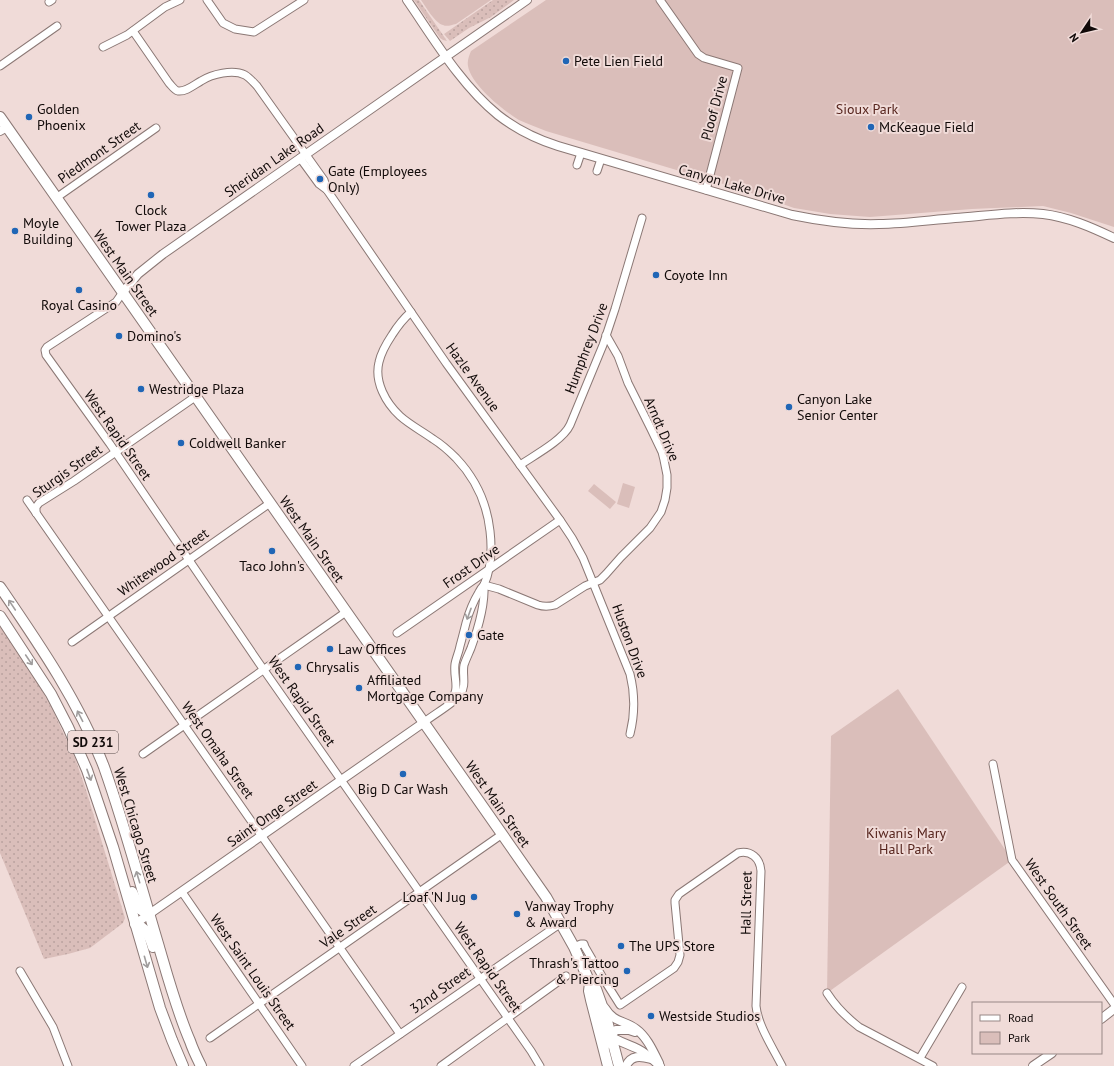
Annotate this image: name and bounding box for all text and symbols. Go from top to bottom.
north arrow [1062,12,1102,52]
text: N [1066,31,1082,45]
place label: Pete Lien Field [574,52,663,70]
marker: Pete Lien Field [561,56,571,66]
street label: Ploof Drive [697,74,731,142]
place label: Golden Phoenix [37,100,86,134]
park label: Sioux Park [836,100,899,118]
marker: Golden Phoenix [24,112,34,122]
street label: Piedmont Street [54,117,144,187]
place label: McKeague Field [879,118,974,136]
street label: Sheridan Lake Road [221,119,327,201]
marker: McKeague Field [866,122,876,132]
street label: Canyon Lake Drive [677,160,787,208]
place label: Gate (Employees Only) [328,162,427,196]
marker: Gate (Employees Only) [315,174,325,184]
marker: Clock Tower Plaza [146,190,156,200]
place label: Clock Tower Plaza [115,201,187,235]
place label: Moyle Building [23,214,73,248]
marker: Moyle Building [10,226,20,236]
street label: West Main Street [90,226,163,320]
place label: Coyote Inn [664,266,728,284]
marker: Coyote Inn [651,270,661,280]
marker: Royal Casino [74,285,84,295]
place label: Royal Casino [41,296,117,314]
street label: Humphrey Drive [560,300,612,396]
place label: Domino's [127,327,181,345]
marker: Domino's [114,331,124,341]
street label: Hazle Avenue [442,339,504,415]
place label: Westridge Plaza [149,380,244,398]
marker: Westridge Plaza [136,384,146,394]
street label: West Rapid Street [80,386,156,484]
place label: Canyon Lake Senior Center [797,390,878,424]
street label: Arndt Drive [640,394,684,464]
marker: Canyon Lake Senior Center [784,402,794,412]
place label: Coldwell Banker [189,434,286,452]
marker: Coldwell Banker [176,438,186,448]
street label: Sturgis Street [29,440,106,502]
street label: West Main Street [276,492,349,586]
street label: Whitewood Street [114,524,212,600]
street label: Frost Drive [439,540,503,592]
marker: Taco John's [267,546,277,556]
place label: Taco John's [239,557,305,575]
one-way arrow [8,599,16,611]
street label: Huston Drive [608,601,652,681]
one-way arrow [465,608,472,621]
place label: Gate [477,626,504,644]
marker: Gate [464,630,474,640]
place label: Law Offices [338,640,406,658]
marker: Law Offices [325,644,335,654]
street label: West Rapid Street [264,652,340,750]
one-way arrow [25,654,33,665]
place label: Chrysalis [306,658,360,676]
marker: Chrysalis [293,662,303,672]
place label: Affiliated Mortgage Company [367,671,484,705]
marker: Affiliated Mortgage Company [354,683,364,693]
street label: West Omaha Street [178,698,258,802]
one-way arrow [76,710,84,722]
road number: SD 231 [68,731,118,753]
street label: West Main Street [462,757,535,851]
street label: West Chicago Street [110,765,162,885]
one-way arrow [86,769,94,781]
marker: Big D Car Wash [398,769,408,779]
street label: Saint Onge Street [224,775,321,851]
place label: Big D Car Wash [358,780,448,798]
park label: Kiwanis Mary Hall Park [866,824,946,858]
street label: West South Street [1021,855,1097,953]
one-way arrow [134,871,141,884]
street label: Hall Street [736,871,756,935]
place label: Loaf 'N Jug [403,888,466,906]
marker: Loaf 'N Jug [469,892,479,902]
place label: Vanway Trophy & Award [524,897,614,931]
street label: Vale Street [315,900,380,953]
marker: Vanway Trophy & Award [512,909,522,919]
street label: West Saint Louis Street [206,911,300,1034]
street label: West Rapid Street [450,918,526,1016]
place label: The UPS Store [629,937,715,955]
marker: The UPS Store [616,941,626,951]
place label: Thrash's Tattoo & Piercing [529,954,619,988]
one-way arrow [143,955,150,968]
street label: 32nd Street [406,962,474,1017]
marker: Thrash's Tattoo & Piercing [622,966,632,976]
legend [972,1002,1102,1054]
place label: Westside Studios [659,1007,760,1025]
text: Road [1008,1010,1033,1025]
marker: Westside Studios [646,1011,656,1021]
text: Park [1008,1030,1030,1045]

